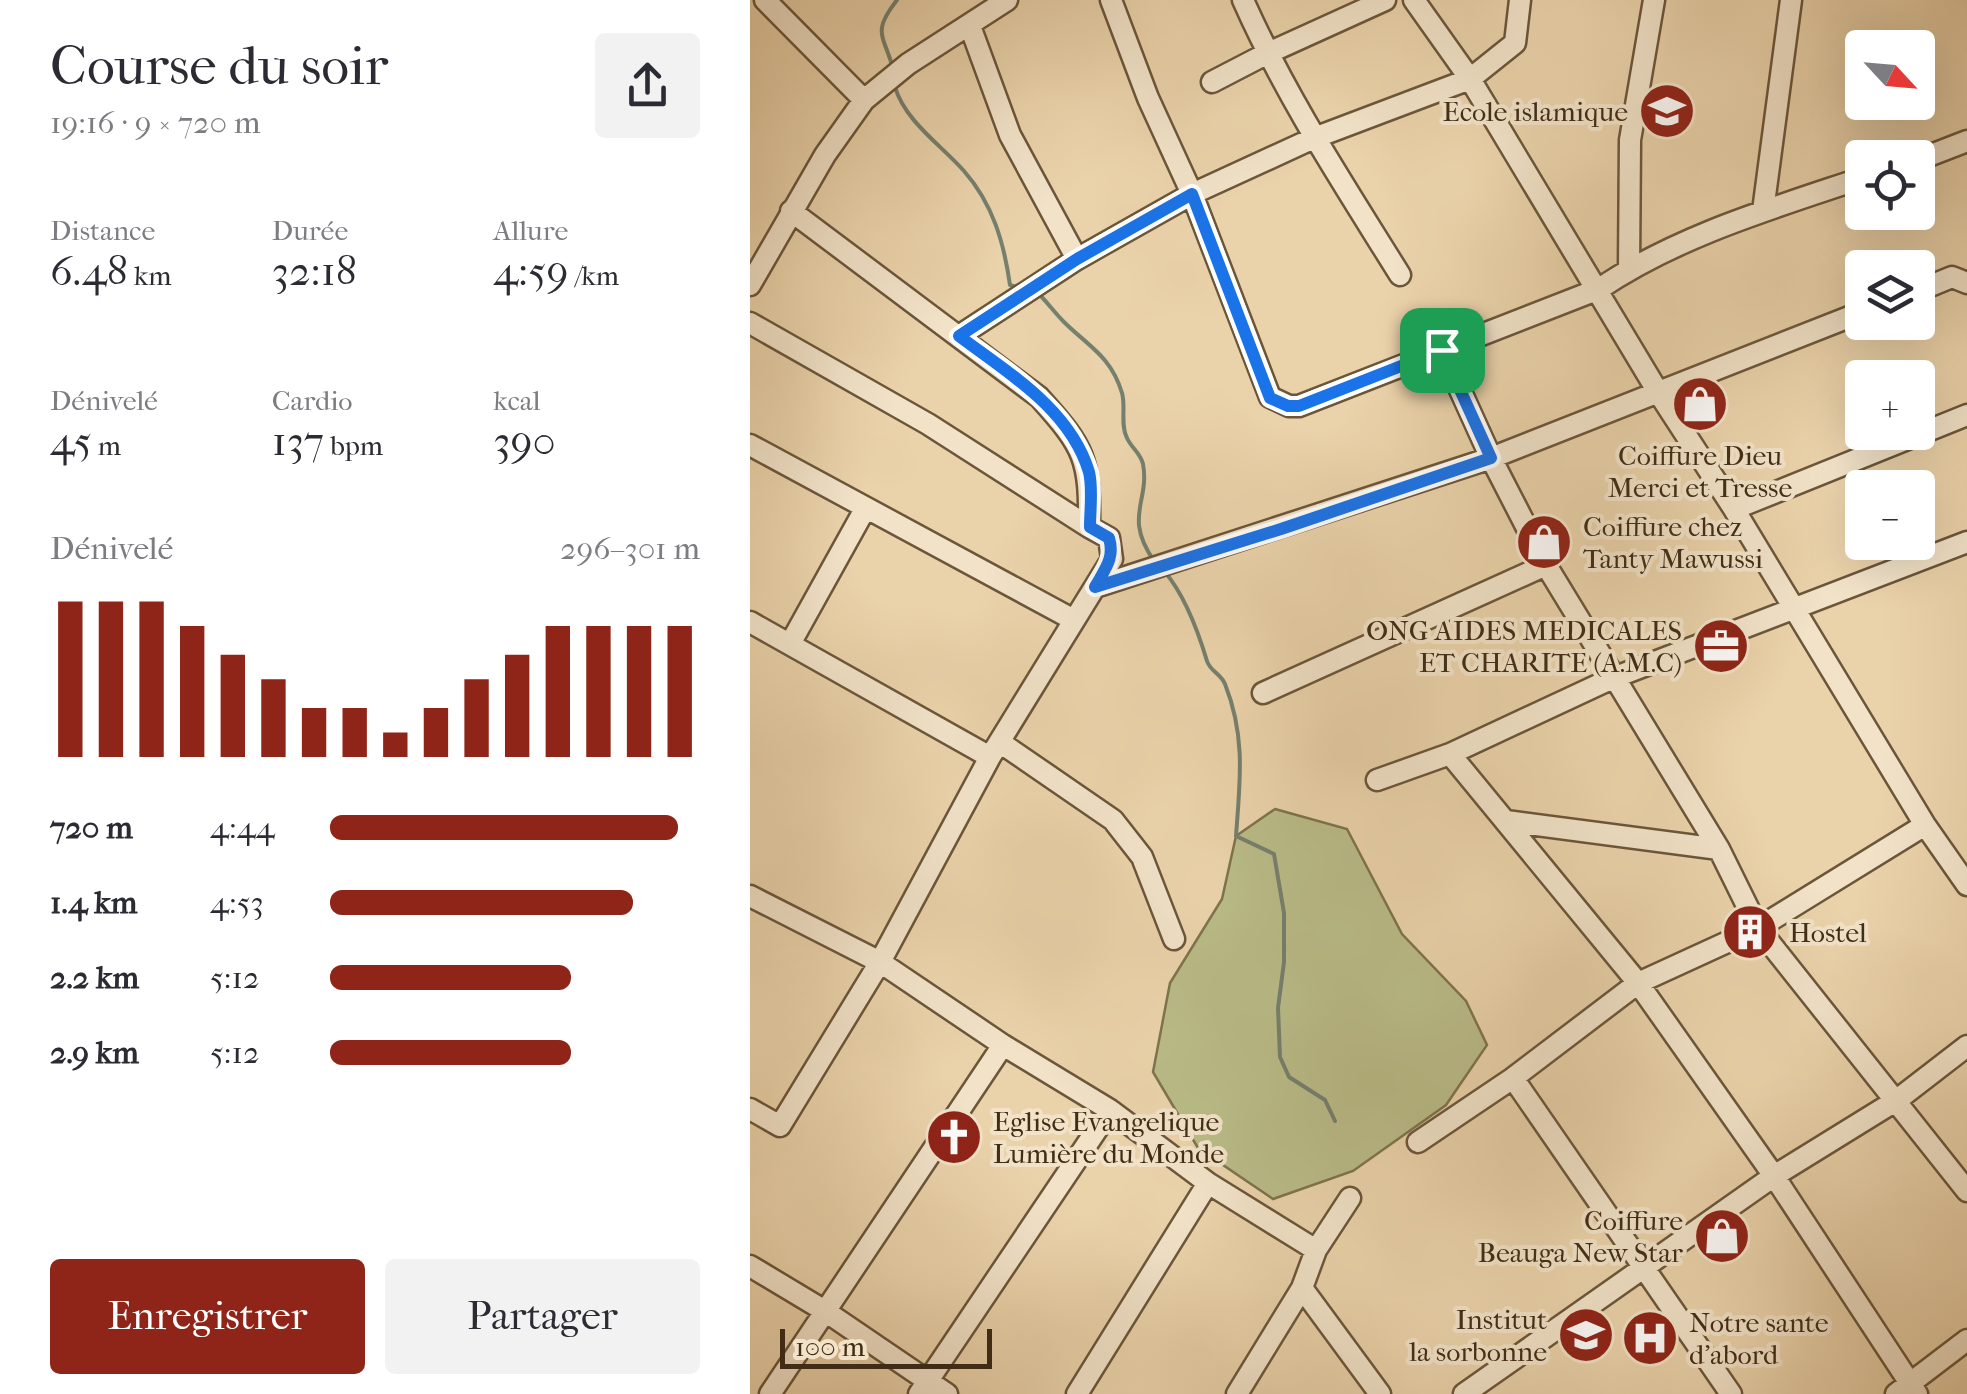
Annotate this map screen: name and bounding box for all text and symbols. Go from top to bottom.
north arrow [1845,30,1935,120]
map controls [1845,30,1935,560]
button: share [595,33,700,138]
text: Course du soir [50,34,388,98]
school or university icon: Ecole islamique [1637,81,1697,141]
place label: Ecole islamique [1443,95,1628,128]
text: 19:16 · 9 × 720 m [50,104,261,141]
button: locate [1845,140,1935,230]
text: Distance [50,214,155,247]
text: Durée [272,214,348,247]
text: Allure [493,214,568,247]
text: 6.48 [50,247,128,296]
text: 32:18 [272,247,357,296]
text: 4:59 [493,247,568,296]
button: layers [1845,250,1935,340]
text: km [128,259,172,292]
text: /km [568,259,619,292]
pin [1400,308,1485,393]
icon: arrive [1415,323,1470,378]
button: + [1845,360,1935,450]
shop icon: Coiffure Dieu Merci et Tresse [1670,374,1730,434]
text: Dénivelé [50,384,158,417]
text: Cardio [272,384,353,417]
text: kcal [493,384,540,417]
text: 45 [50,417,92,466]
text: 137 [272,417,324,466]
text: 390 [493,417,556,466]
text: m [92,429,121,462]
text: bpm [324,429,383,462]
place label: Coiffure Dieu Merci et Tresse [1608,439,1792,504]
button: − [1845,470,1935,560]
place label: Coiffure chez Tanty Mawussi [1583,510,1763,575]
shop icon: Coiffure chez Tanty Mawussi [1514,512,1574,572]
text: Dénivelé [50,530,173,567]
text: 296–301 m [560,530,700,567]
place label: ONG AIDES MEDICALES ET CHARITE (A.M.C) [1366,614,1682,679]
office icon: ONG AIDES MEDICALES ET CHARITE (A.M.C) [1691,616,1751,676]
text: 720 m [50,809,133,846]
text: 4:44 [210,809,275,846]
text: 1.4 km [50,884,137,921]
text: 4:53 [210,884,264,921]
building icon: Hostel [1720,902,1780,962]
place label: Hostel [1789,916,1867,949]
text: 2.2 km [50,959,139,996]
text: 5:12 [210,959,259,996]
text: 2.9 km [50,1034,139,1071]
text: 5:12 [210,1034,259,1071]
place label: Eglise Evangelique Lumière du Monde [993,1105,1224,1170]
church icon: Eglise Evangelique Lumière du Monde [924,1107,984,1167]
place label: Coiffure Beauga New Star [1478,1204,1683,1269]
shop icon: Coiffure Beauga New Star [1692,1206,1752,1266]
button: Enregistrer [50,1259,365,1374]
button: Partager [385,1259,700,1374]
place label: Institut la sorbonne [1408,1303,1547,1368]
school or university icon: Institut la sorbonne [1556,1305,1616,1365]
place label: Notre sante d'abord [1689,1306,1829,1371]
hospital icon: Notre sante d'abord [1620,1308,1680,1368]
scale bar [780,1324,992,1368]
text: 100 m [795,1330,865,1363]

